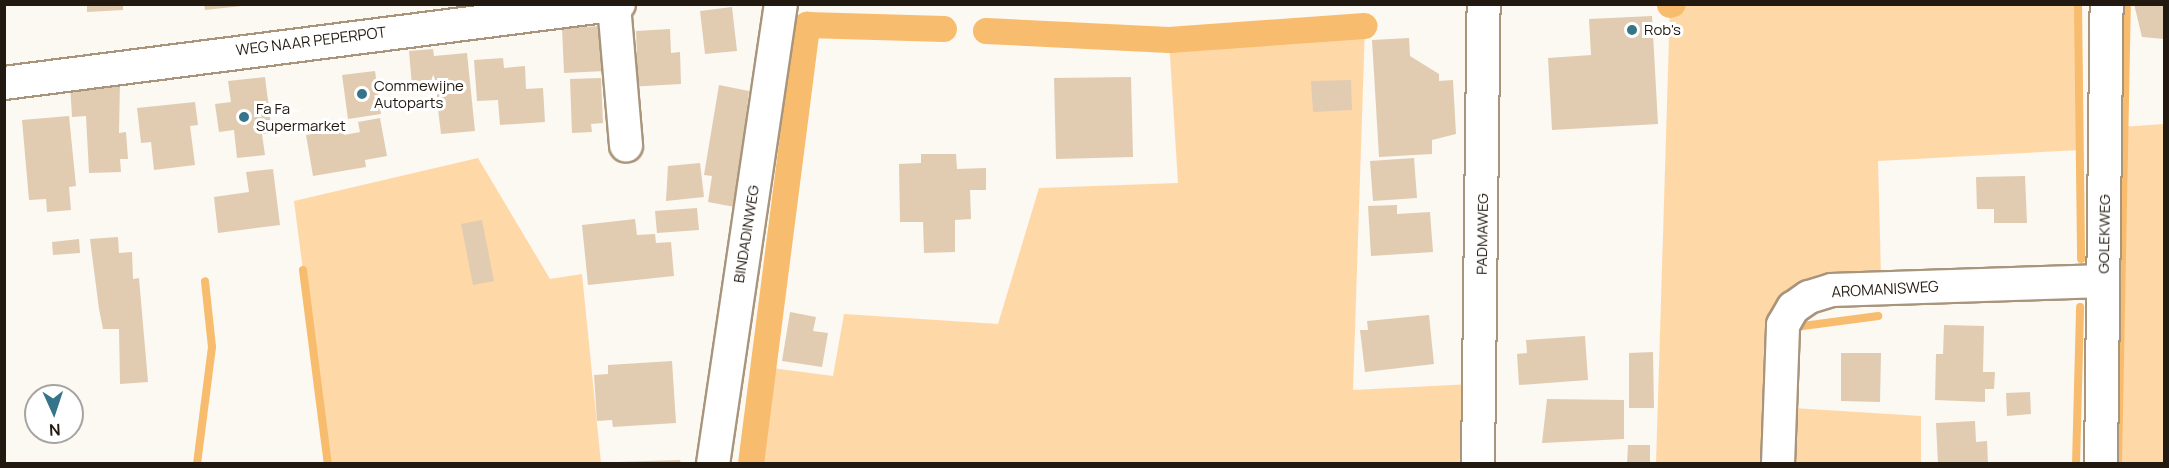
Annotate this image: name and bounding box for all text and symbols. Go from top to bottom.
place label: Rob's [1644,21,1681,39]
street label: WEG NAAR PEPERPOT [235,23,387,59]
marker: Rob's [1625,23,1639,37]
place label: Commewijne Autoparts [374,76,464,111]
marker: Commewijne Autoparts [355,87,369,101]
place label: Fa Fa Supermarket [256,99,346,134]
marker: Fa Fa Supermarket [237,110,251,124]
street label: BINDADINWEG [729,184,763,284]
street label: PADMAWEG [1472,193,1492,275]
street label: GOLEKWEG [2094,194,2114,274]
street label: AROMANISWEG [1831,277,1939,301]
north arrow [24,384,84,444]
text: N [49,419,61,441]

